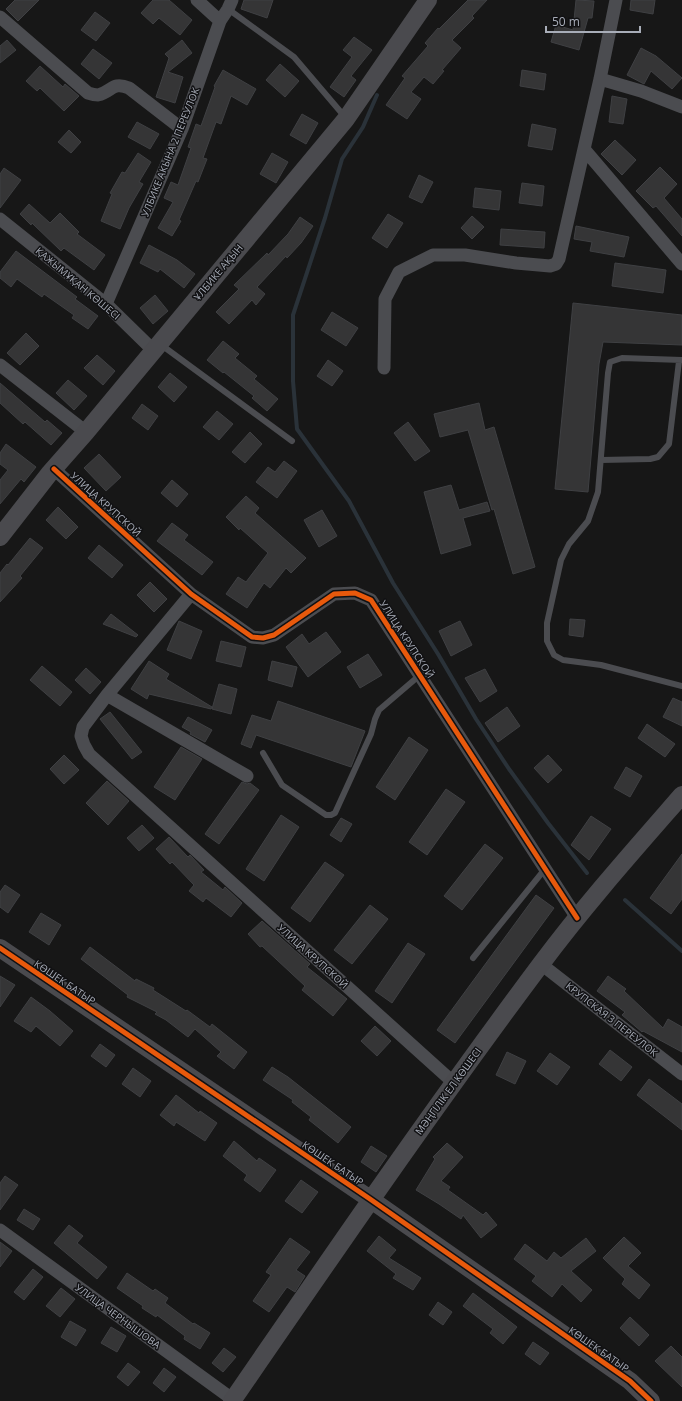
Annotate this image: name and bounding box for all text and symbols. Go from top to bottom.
scale bar [546,8,640,34]
text: 50 m [552,13,580,30]
street label: УЛБИКЕ АКЫНА 2 ПЕРЕУЛОК [138,84,203,219]
street label: ҰЛБИКЕ АҚЫН [190,241,246,303]
street label: ҚАЖЫМҰҚАН КӨШЕСІ [33,244,123,322]
street label: УЛИЦА КРУПСКОЙ [68,469,144,539]
street label: УЛИЦА КРУПСКОЙ [376,597,438,681]
street label: УЛИЦА КРУПСКОЙ [275,921,351,991]
street label: КӨШЕК БАТЫР [32,956,98,1008]
street label: КРУПСКАЯ 3 ПЕРЕУЛОК [563,979,662,1060]
street label: МӘҢГІЛІК ЕЛ КӨШЕСІ [412,1045,484,1137]
street label: КӨШЕК БАТЫР [300,1137,366,1189]
street label: УЛИЦА ЧЕРНЫШОВА [72,1280,164,1352]
street label: КӨШЕК БАТЫР [566,1323,632,1375]

